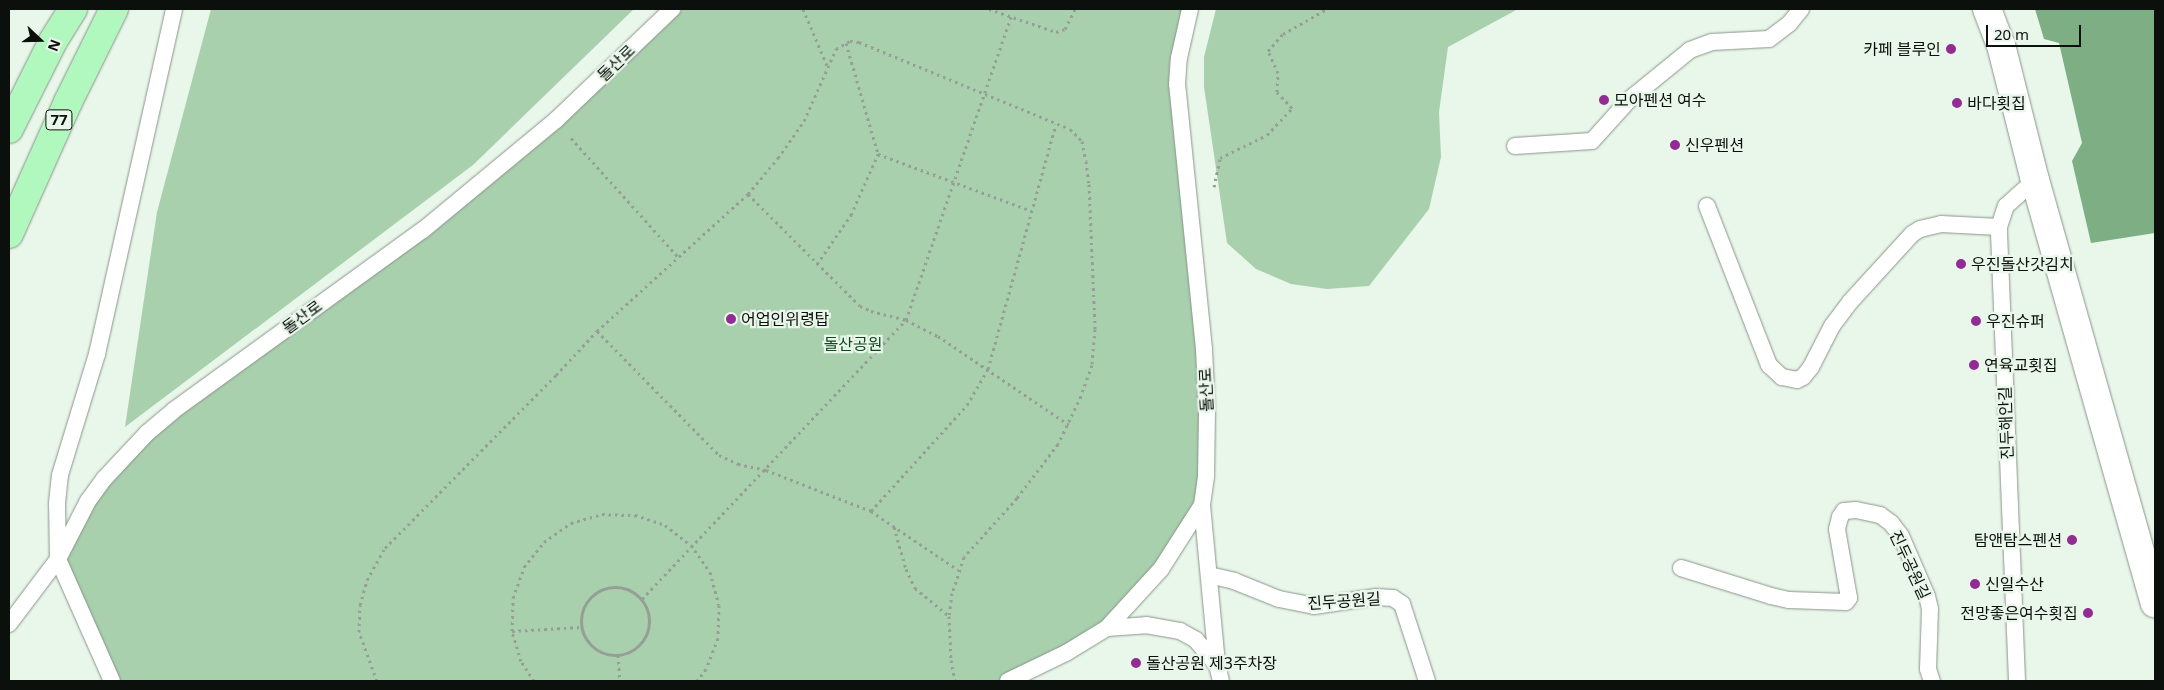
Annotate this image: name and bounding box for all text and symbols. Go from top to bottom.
north arrow [15,15,65,65]
scale bar [1989,15,2084,47]
text: 20 m [1994,24,2029,44]
text: N [44,37,65,54]
place label: 카페 블루인 [1863,39,1941,59]
street label: 돌산로 [593,41,639,85]
marker: 카페 블루인 [1945,43,1957,55]
place label: 모아펜션 여수 [1614,90,1706,110]
place label: 바다횟집 [1967,93,2026,113]
marker: 모아펜션 여수 [1598,94,1610,106]
marker: 바다횟집 [1951,97,1963,109]
road number: 77 [45,108,73,132]
place label: 신우펜션 [1685,135,1744,155]
marker: 신우펜션 [1669,139,1681,151]
place label: 우진돌산갓김치 [1971,254,2074,274]
marker: 우진돌산갓김치 [1955,258,1967,270]
street label: 돌산로 [278,296,326,338]
place label: 어업인위령탑 [741,309,829,329]
place label: 우진슈퍼 [1986,311,2045,331]
marker: 어업인위령탑 [725,313,737,325]
marker: 우진슈퍼 [1970,315,1982,327]
park label: 돌산공원 [824,334,882,354]
place label: 연육교횟집 [1984,355,2058,375]
marker: 연육교횟집 [1968,359,1980,371]
street label: 돌산로 [1195,367,1217,413]
street label: 진두해안길 [1995,386,2017,460]
street label: 진두공원길 [1886,528,1934,602]
place label: 탐앤탐스펜션 [1974,530,2062,550]
marker: 탐앤탐스펜션 [2066,534,2078,546]
place label: 신일수산 [1985,574,2044,594]
marker: 신일수산 [1969,578,1981,590]
street label: 진두공원길 [1307,589,1381,613]
place label: 전망좋은여수횟집 [1960,603,2078,623]
marker: 전망좋은여수횟집 [2082,607,2094,619]
place label: 돌산공원 제3주차장 [1146,653,1277,673]
marker: 돌산공원 제3주차장 [1130,657,1142,669]

